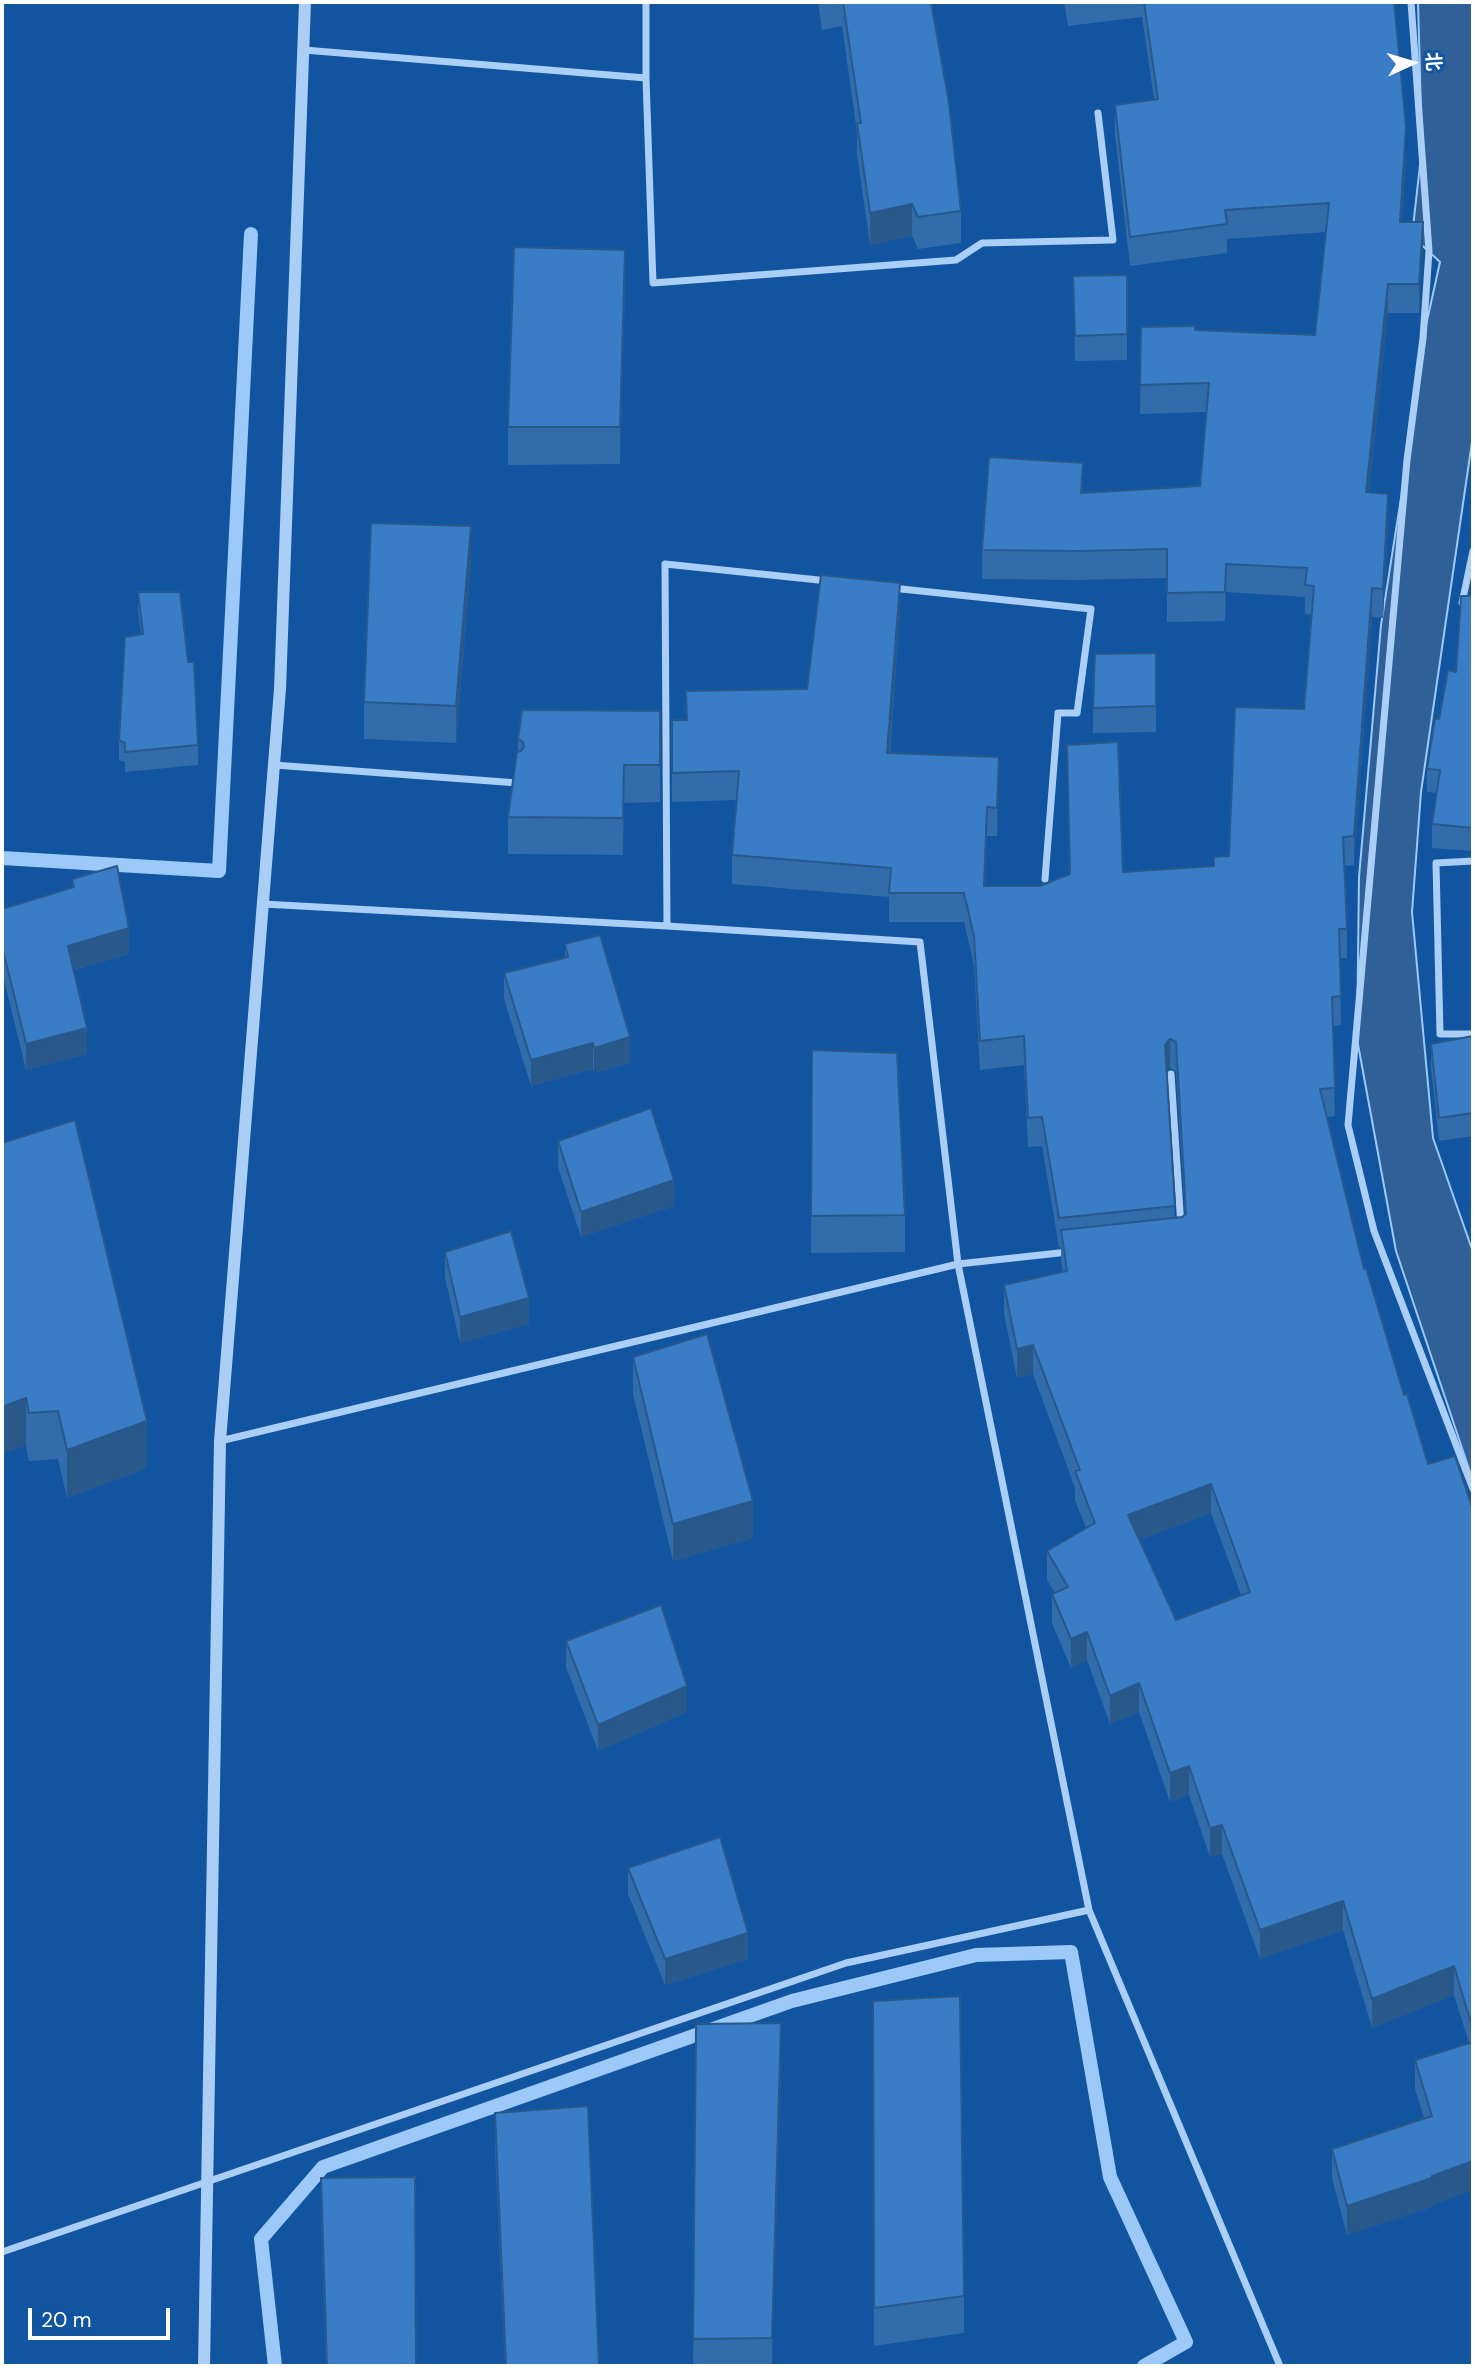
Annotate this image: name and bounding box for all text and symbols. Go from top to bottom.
north arrow [1377,28,1447,98]
text: 北 [1420,51,1447,72]
scale bar [32,2294,173,2338]
text: 20 m [41,2306,92,2334]

